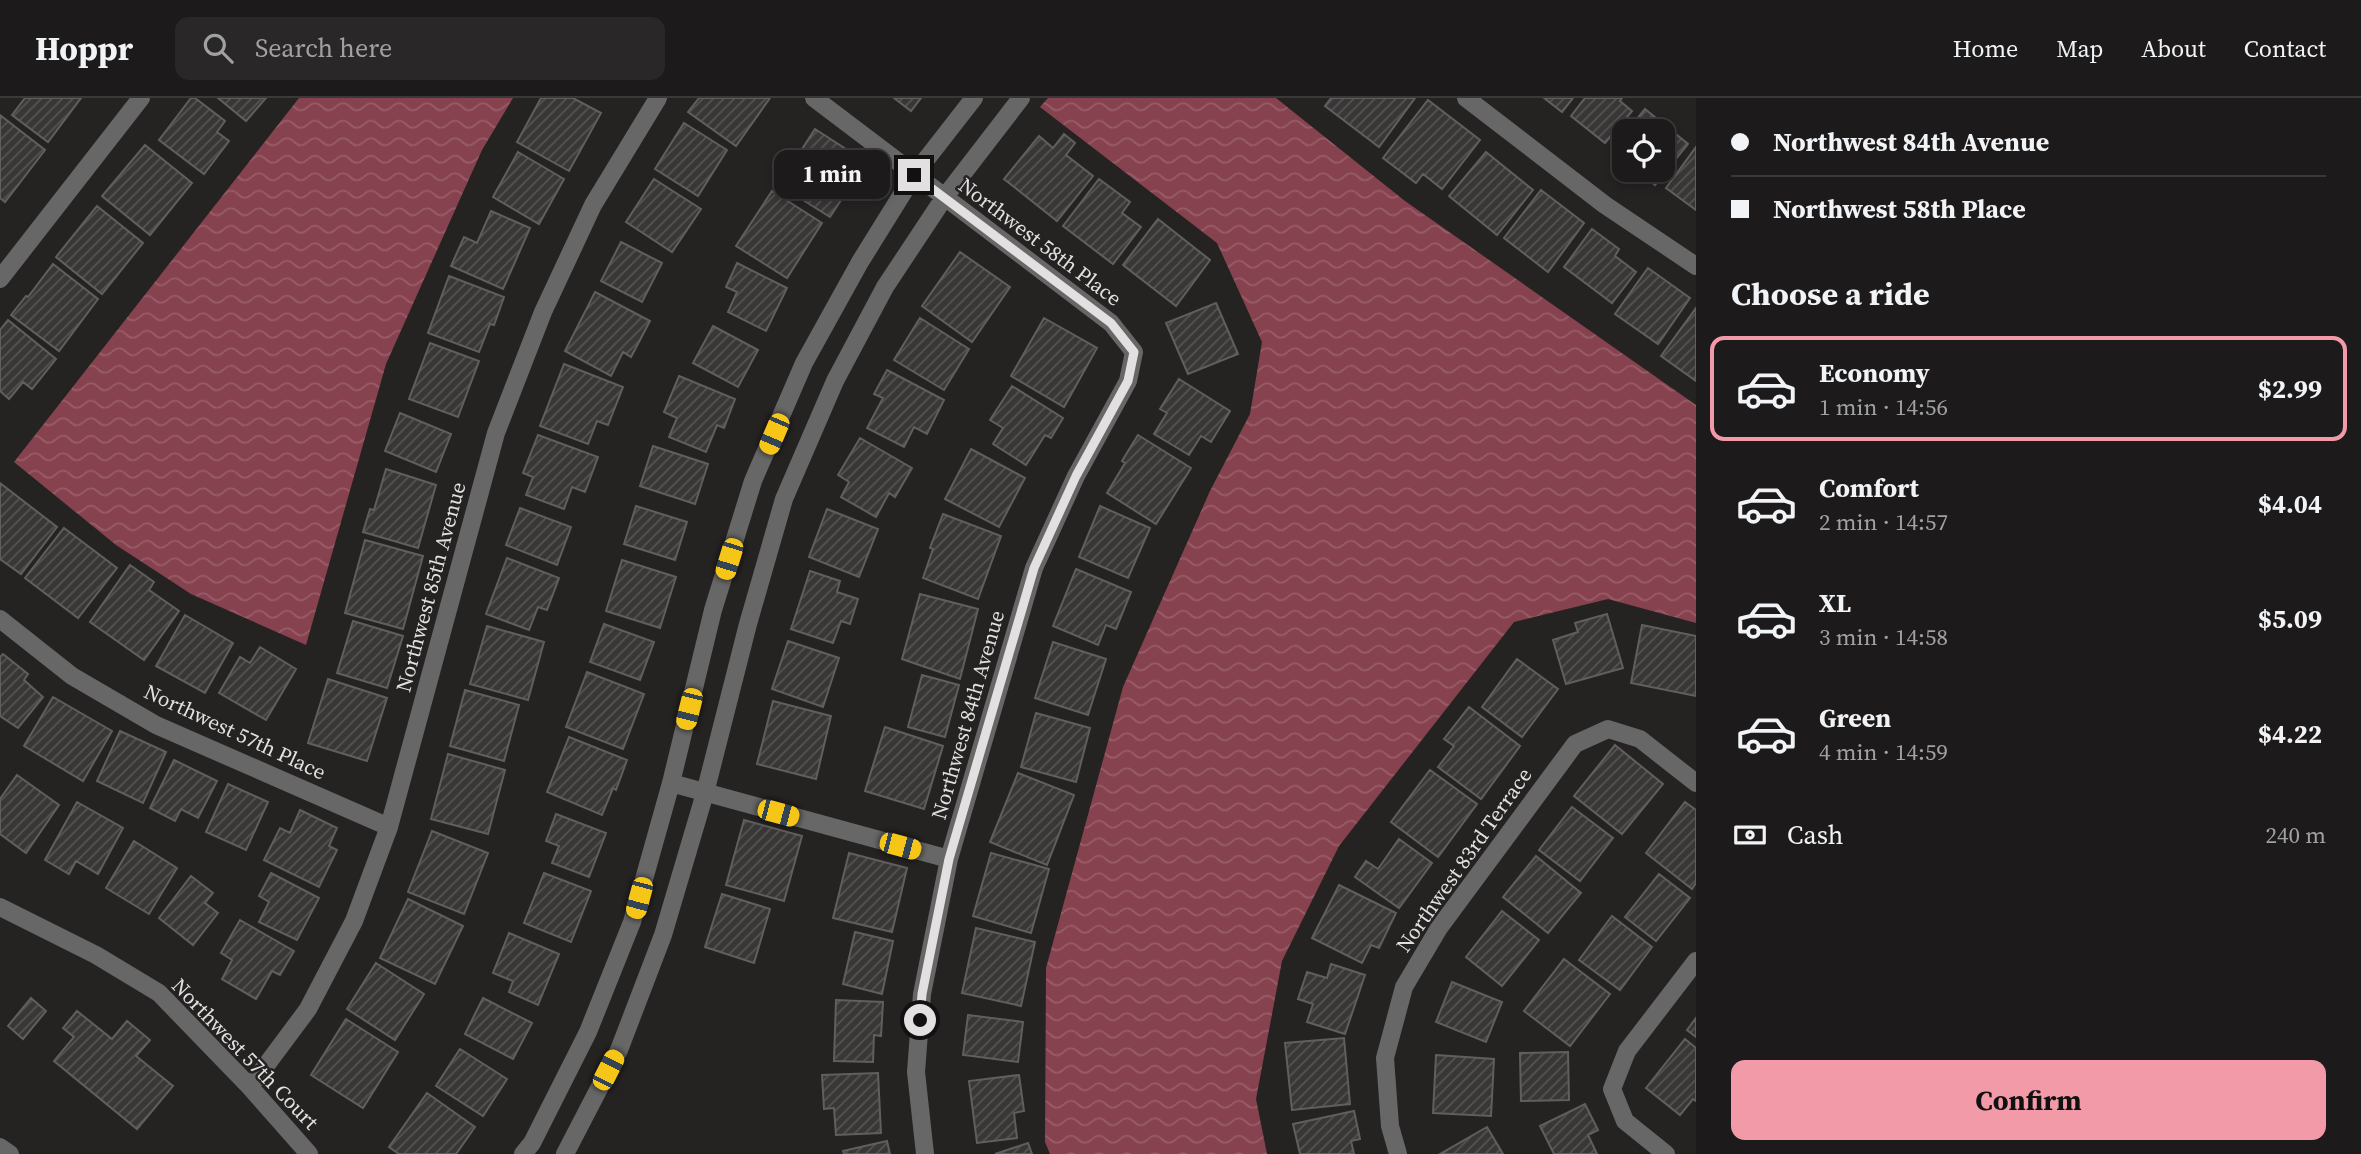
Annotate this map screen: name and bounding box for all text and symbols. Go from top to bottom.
search box [175,17,665,80]
text: Hoppr [35,26,133,71]
icon: search [199,29,237,67]
text: Search here [255,30,392,66]
text: Home [1953,32,2018,65]
text: Map [2056,32,2103,65]
text: About [2141,32,2206,65]
text: Contact [2244,32,2326,65]
map controls [1612,119,1675,182]
button: locate [1612,119,1675,182]
text: Northwest 84th Avenue [1773,124,2049,160]
callout: 1 min [774,150,890,200]
text: 1 min [802,158,862,190]
route end [898,159,930,191]
street label: Northwest 58th Place [953,171,1128,313]
text: Northwest 58th Place [1773,191,2026,227]
text: Choose a ride [1731,272,1930,316]
text: Economy [1819,355,1930,391]
icon: car [1735,357,1798,420]
text: $2.99 [2258,371,2322,407]
text: 1 min · 14:56 [1819,391,1948,423]
car [757,411,792,457]
text: Comfort [1819,470,1919,506]
icon: car [1735,472,1798,535]
street label: Northwest 85th Avenue [389,479,473,695]
text: $4.04 [2258,486,2322,522]
text: 2 min · 14:57 [1819,506,1948,538]
car [713,536,746,582]
text: XL [1819,585,1851,621]
icon: car [1735,587,1798,650]
text: $5.09 [2258,601,2322,637]
street label: Northwest 84th Avenue [924,607,1011,823]
text: 3 min · 14:58 [1819,621,1948,653]
street label: Northwest 57th Place [140,677,331,786]
car [674,686,705,732]
text: Green [1819,700,1891,736]
icon: car [1735,702,1798,765]
text: $4.22 [2258,716,2322,752]
text: 4 min · 14:59 [1819,736,1948,768]
street label: Northwest 83rd Terrace [1389,762,1538,958]
car [755,797,802,829]
icon: cash [1731,816,1769,854]
text: Cash [1787,817,1843,853]
text: 240 m [2265,819,2326,851]
car [877,830,924,862]
car [624,875,655,921]
street label: Northwest 57th Court [165,972,325,1136]
route start [904,1004,936,1036]
car [590,1047,627,1093]
button: Confirm [1731,1060,2326,1140]

